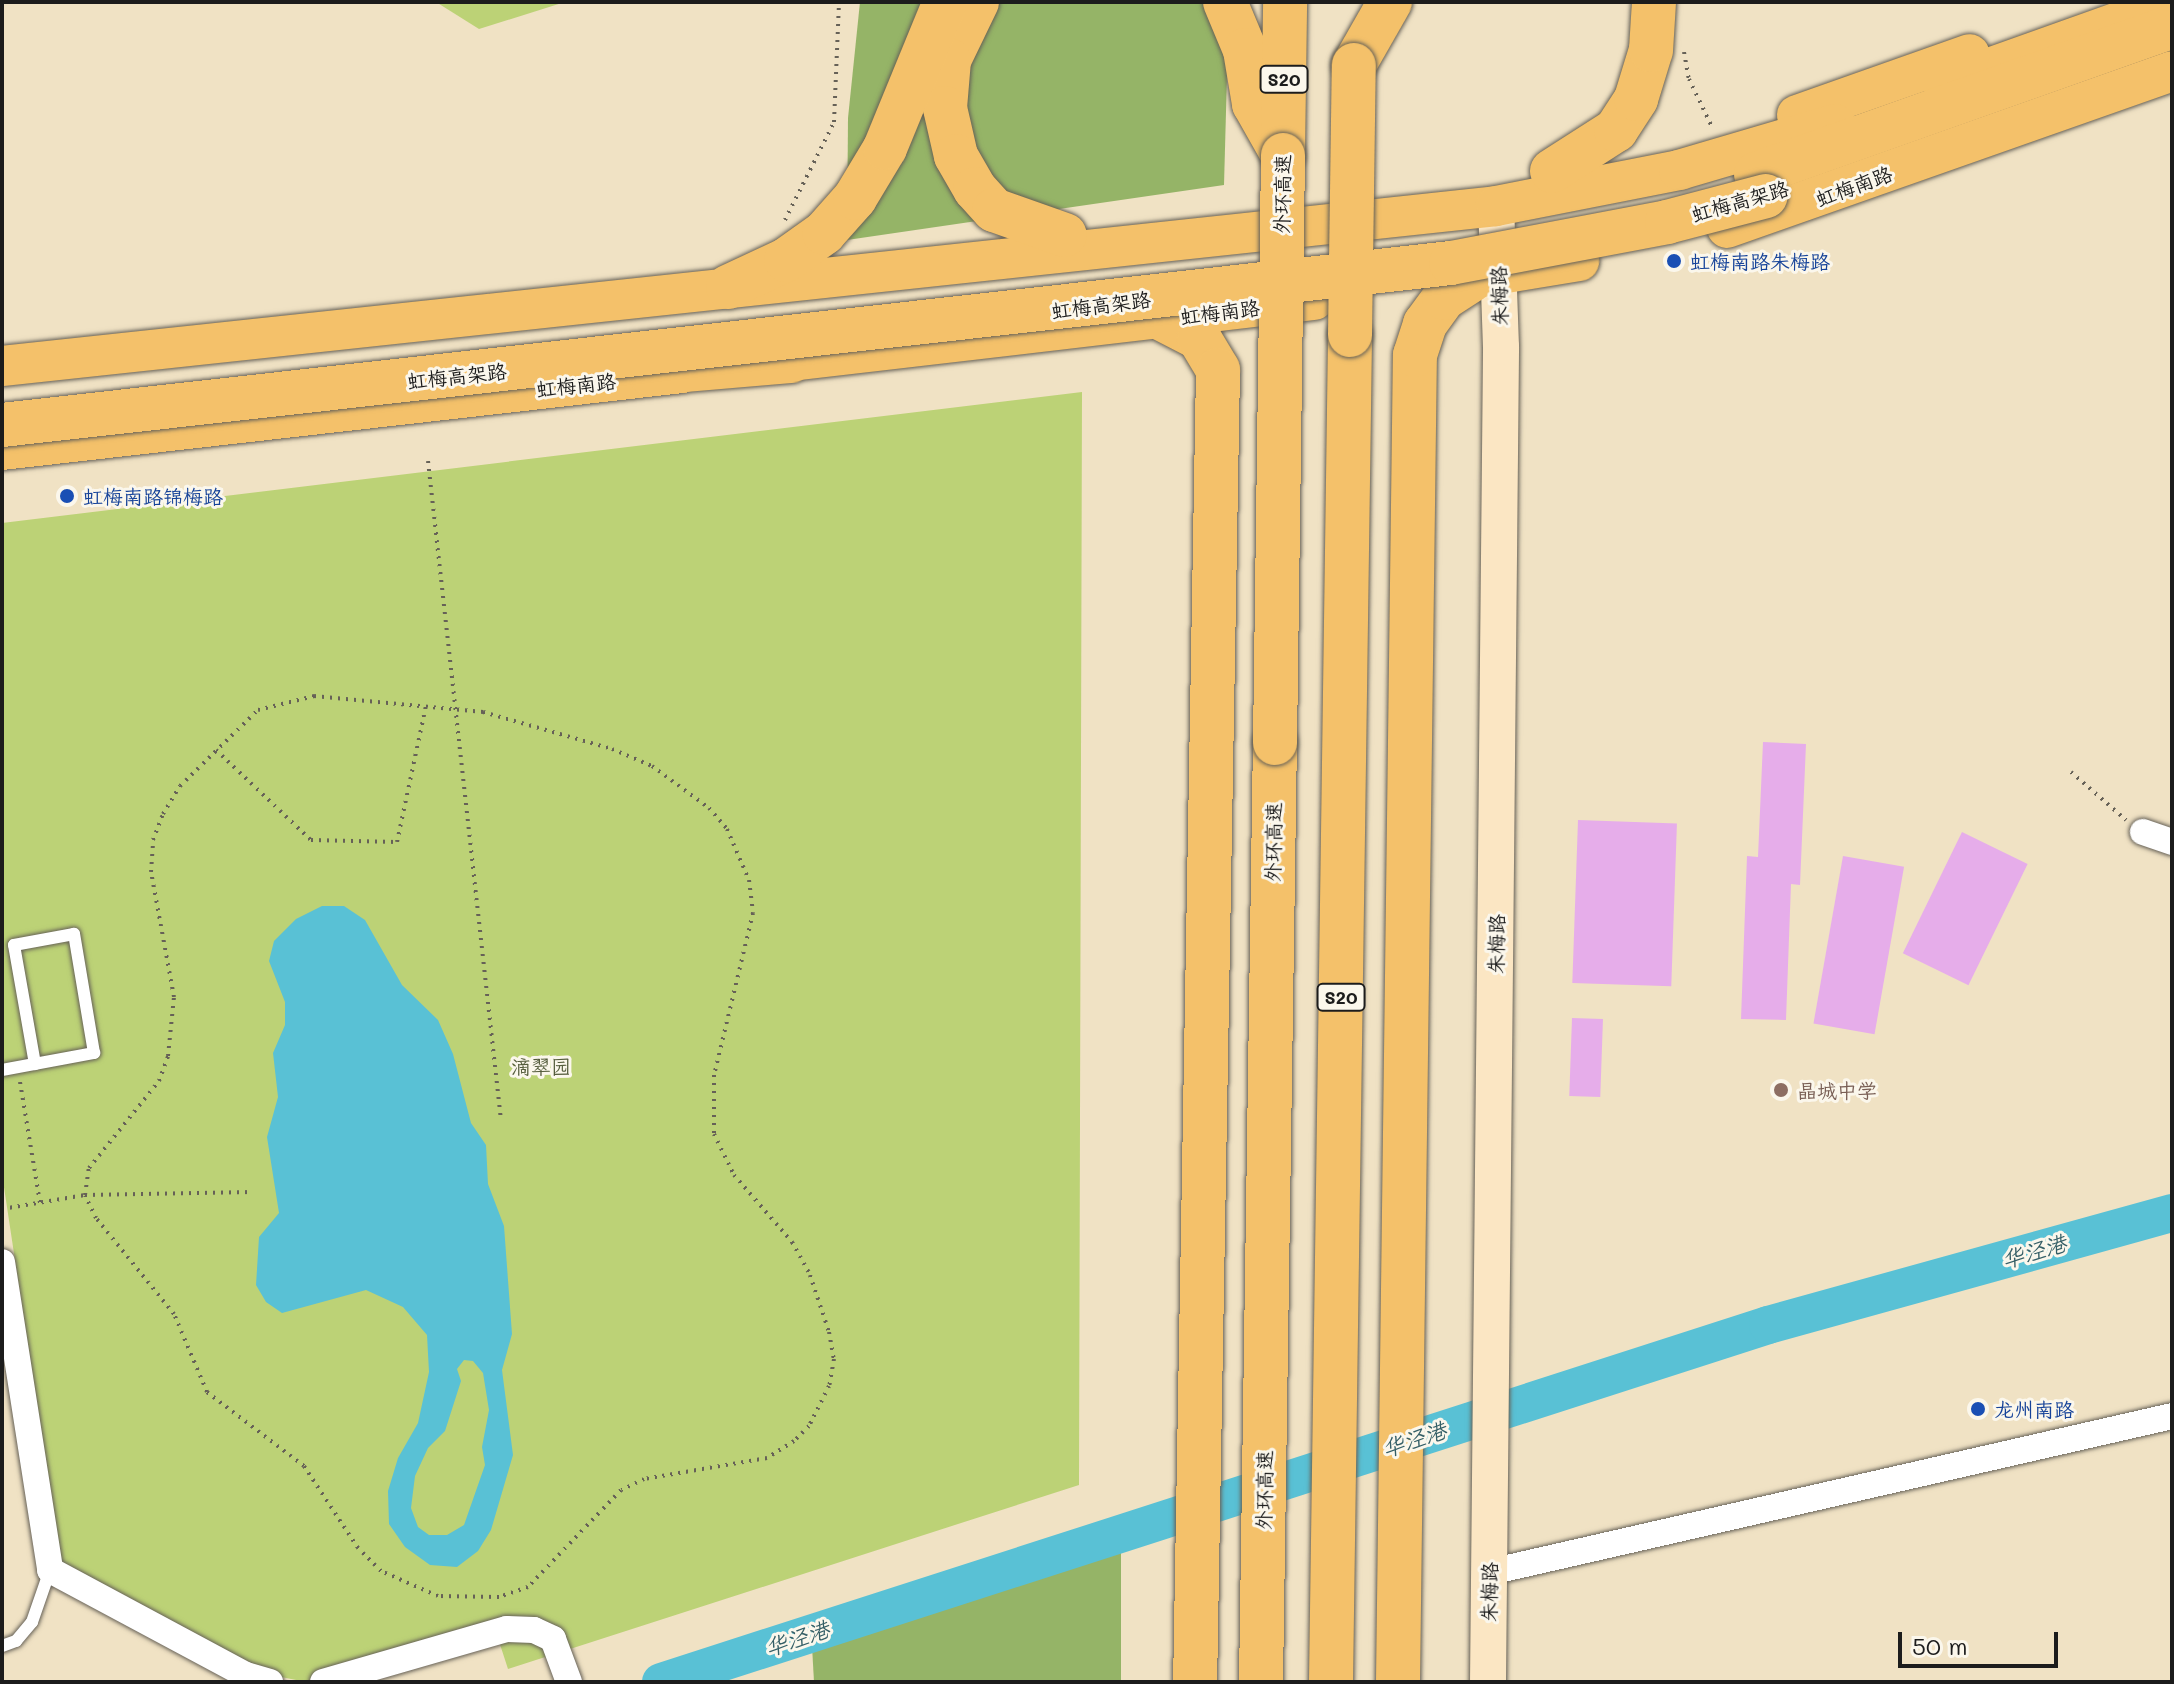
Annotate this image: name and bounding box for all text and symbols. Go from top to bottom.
road number: S20 [1258,65,1310,93]
street label: 外环高速 [1269,154,1295,234]
street label: 虹梅南路 [1812,161,1896,211]
street label: 虹梅高架路 [1689,176,1791,226]
place label: 虹梅南路朱梅路 [1690,249,1830,273]
marker: 虹梅南路朱梅路 [1665,252,1683,270]
street label: 朱梅路 [1486,266,1512,326]
street label: 虹梅高架路 [1050,287,1152,323]
street label: 虹梅南路 [1179,295,1261,329]
street label: 虹梅高架路 [406,359,508,393]
street label: 虹梅南路 [535,369,617,401]
place label: 虹梅南路锦梅路 [83,484,223,508]
marker: 虹梅南路锦梅路 [58,487,76,505]
street label: 外环高速 [1260,802,1286,882]
street label: 朱梅路 [1483,914,1509,974]
road number: S20 [1315,983,1367,1011]
park label: 滴翠园 [511,1054,571,1078]
place label: 晶城中学 [1797,1078,1877,1102]
marker: 晶城中学 [1772,1081,1790,1099]
water label: 华泾港 [1999,1229,2069,1273]
place label: 龙州南路 [1994,1397,2074,1421]
marker: 龙州南路 [1969,1400,1987,1418]
water label: 华泾港 [1379,1416,1449,1462]
street label: 外环高速 [1251,1450,1277,1530]
street label: 朱梅路 [1476,1562,1502,1622]
water label: 华泾港 [762,1615,832,1661]
scale bar [1902,1616,2062,1666]
text: 50 m [1912,1630,1968,1661]

